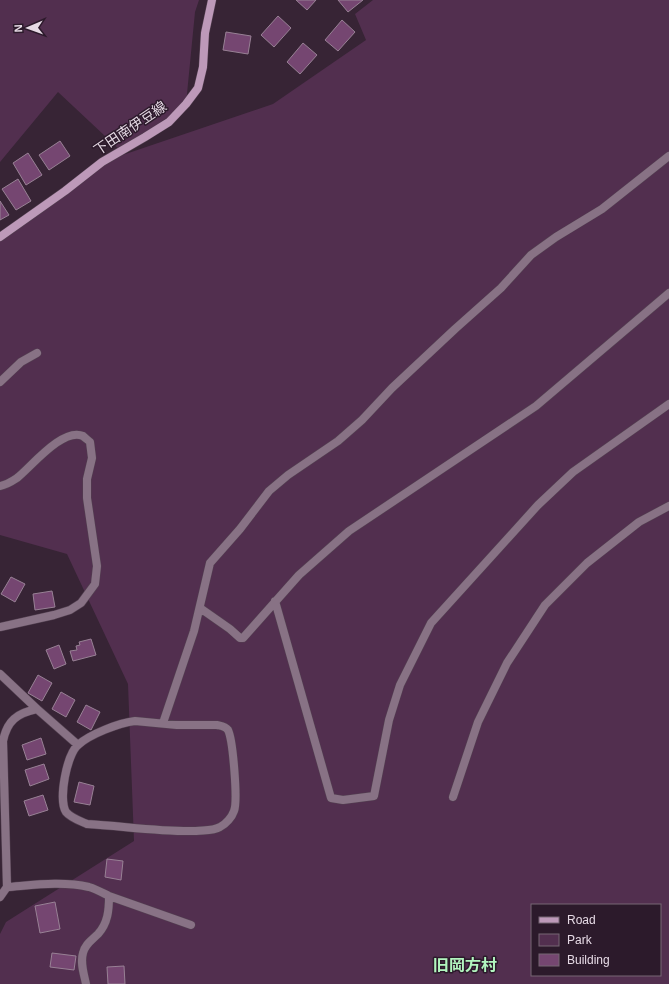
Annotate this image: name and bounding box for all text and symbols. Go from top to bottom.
north arrow [8,8,48,48]
text: N [12,24,24,33]
street label: 下田南伊豆線 [91,98,169,158]
legend [531,904,661,976]
text: Road [567,913,596,927]
text: Park [567,933,593,947]
text: Building [567,953,610,967]
district label: 旧岡方村 [433,956,497,974]

